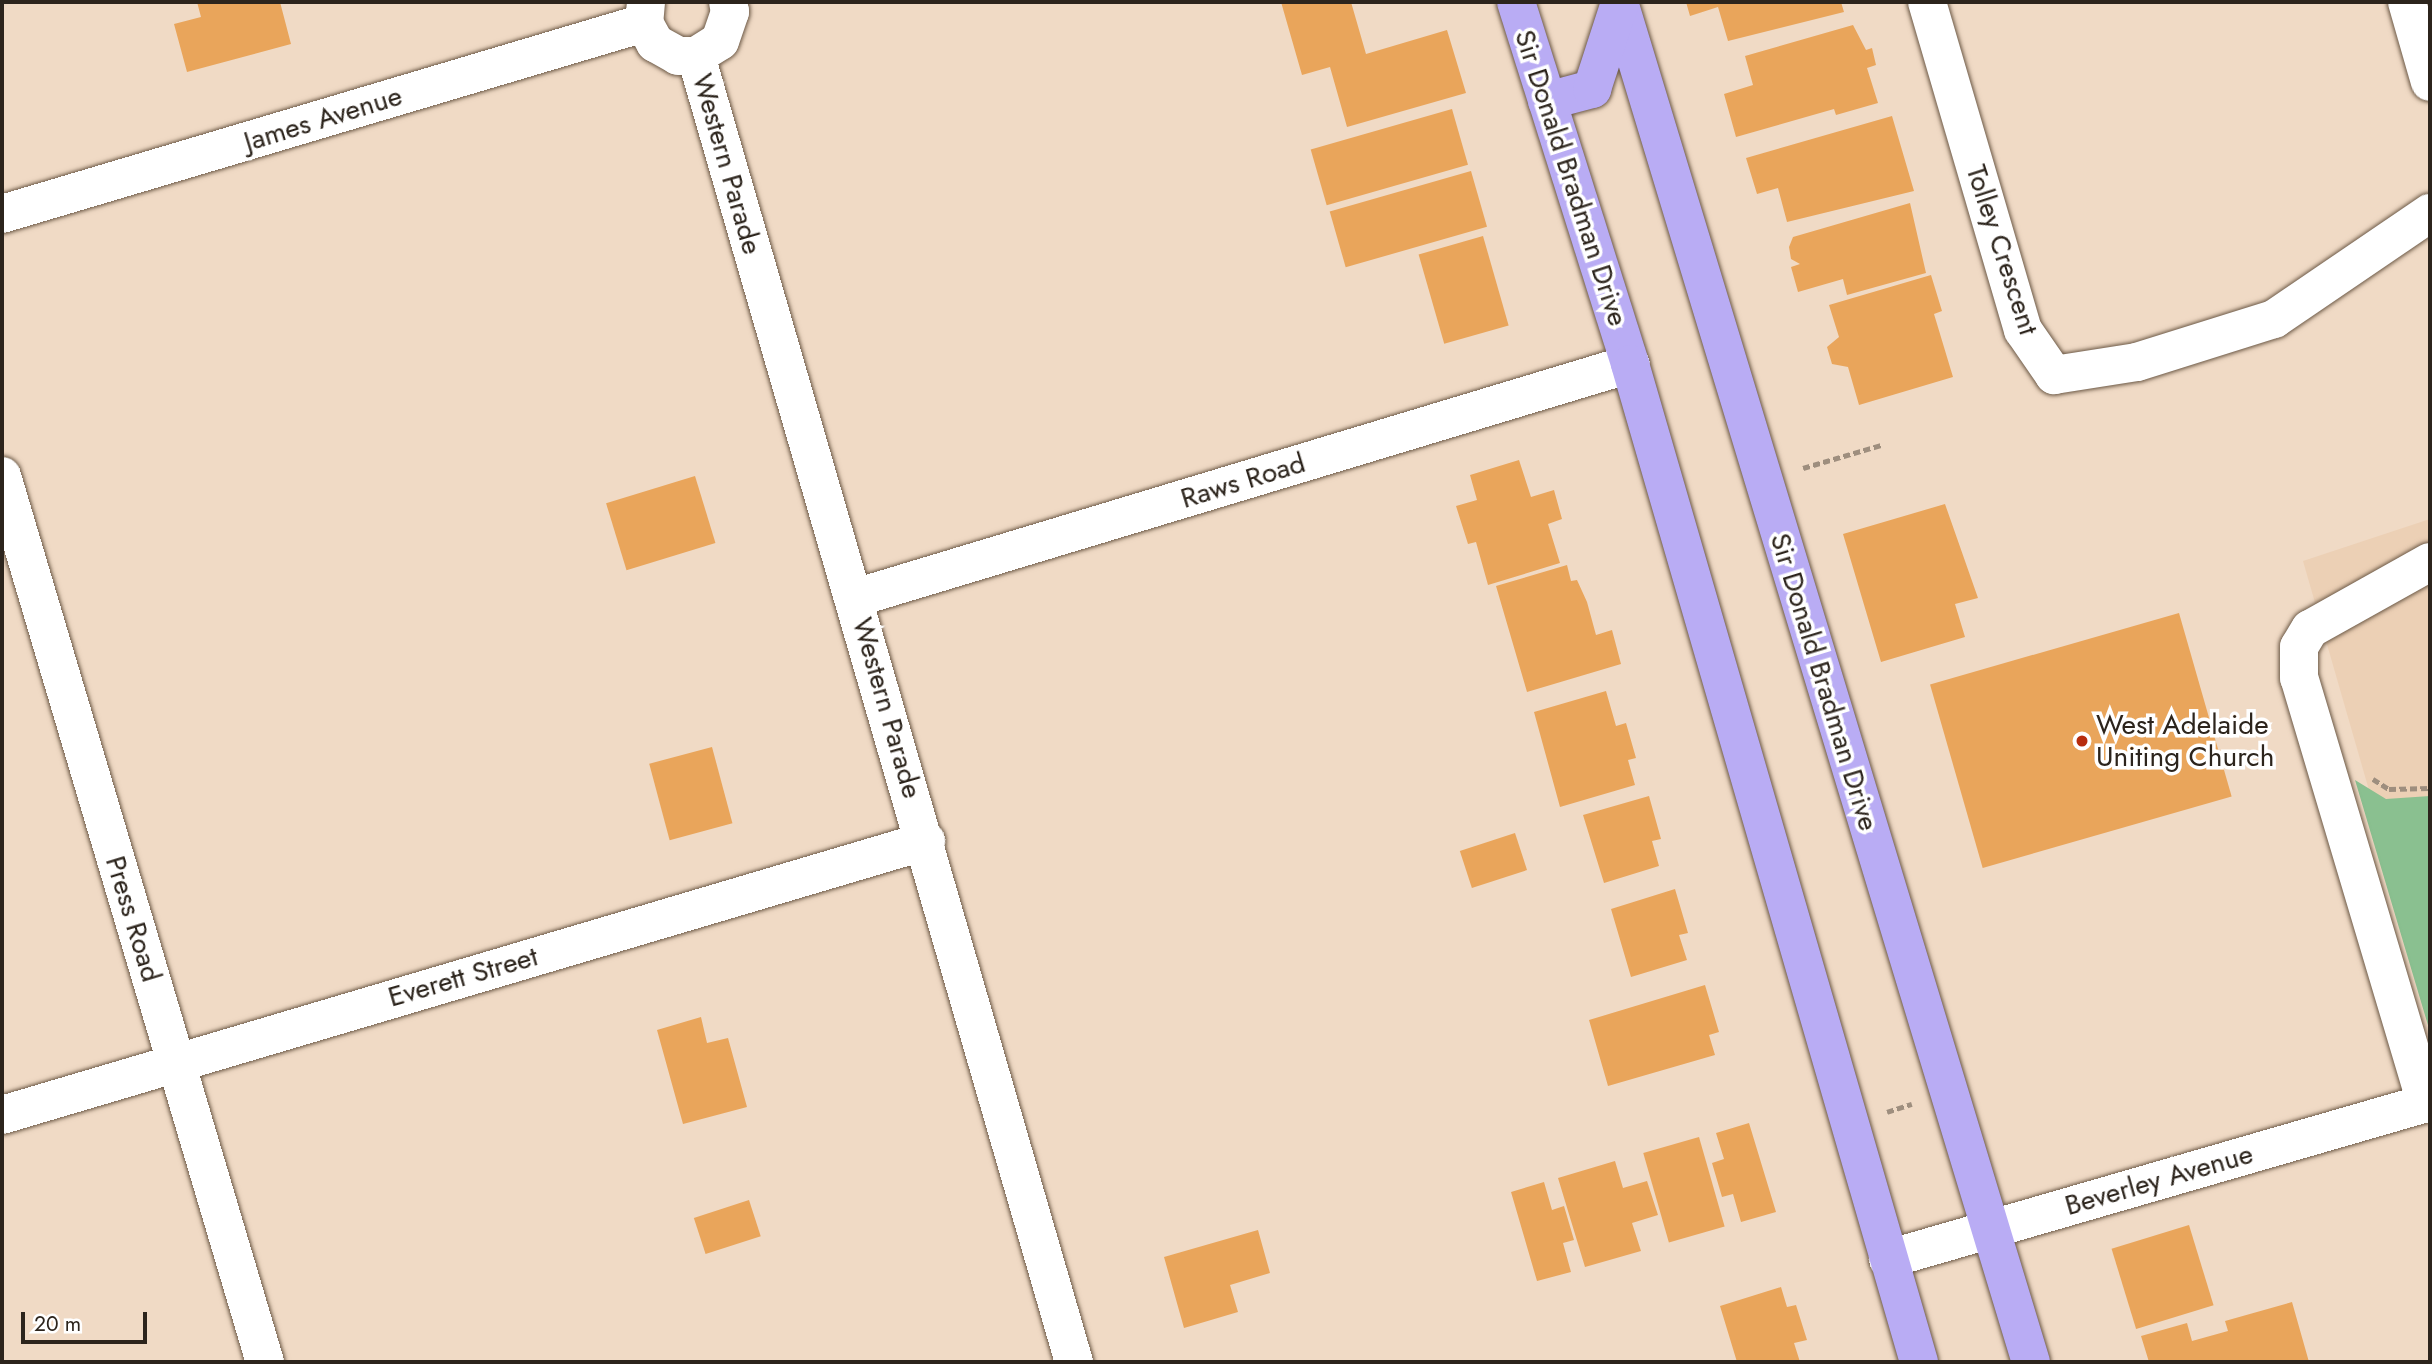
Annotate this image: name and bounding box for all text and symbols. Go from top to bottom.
street label: Sir Donald Bradman Drive [1507,26,1635,330]
street label: Western Parade [685,70,769,258]
street label: James Avenue [240,79,406,159]
street label: Tolley Crescent [1959,161,2045,339]
street label: Raws Road [1177,446,1309,516]
street label: Sir Donald Bradman Drive [1763,529,1885,835]
street label: Western Parade [845,614,929,802]
place label: West Adelaide Uniting Church [2096,708,2274,774]
marker: West Adelaide Uniting Church [2074,733,2090,749]
street label: Press Road [98,852,168,986]
street label: Everett Street [384,940,542,1014]
street label: Beverley Avenue [2061,1137,2257,1223]
scale bar [24,1298,150,1342]
text: 20 m [34,1309,81,1339]

